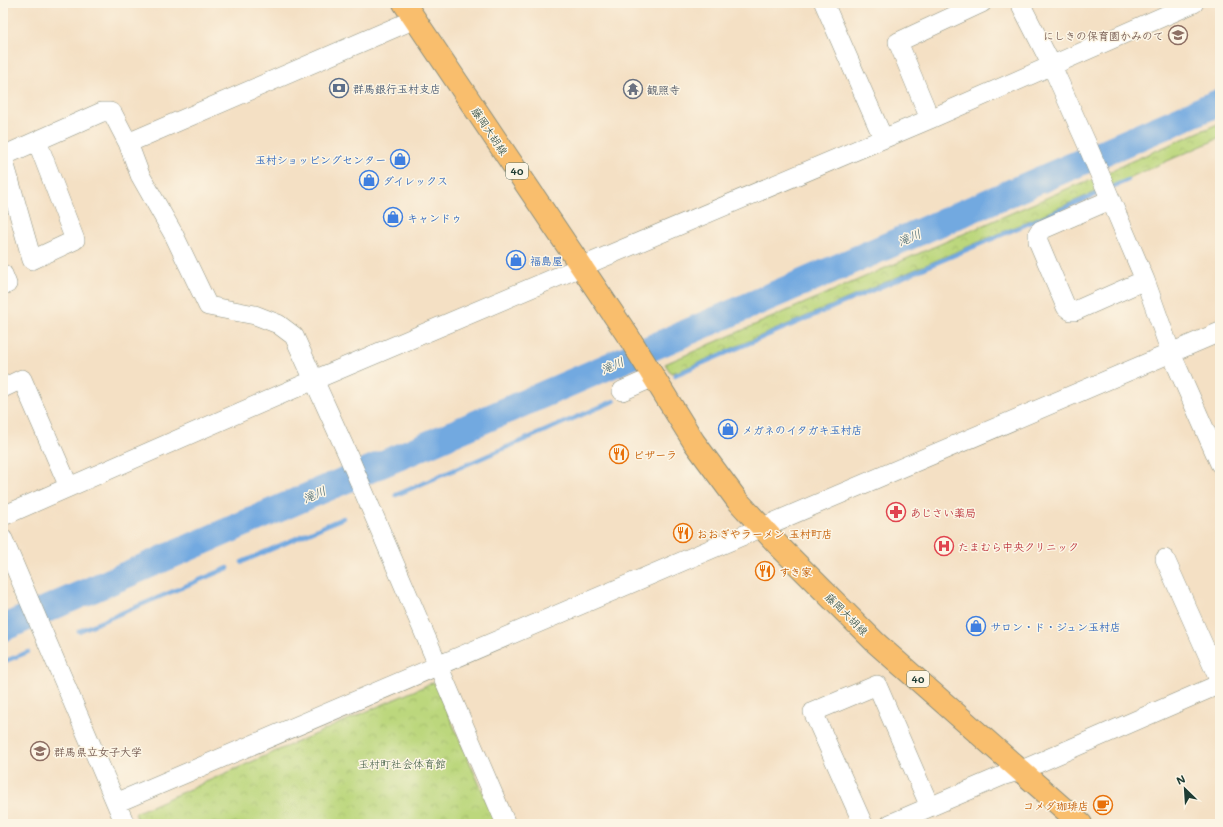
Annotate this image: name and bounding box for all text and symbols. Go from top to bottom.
school or university icon: にしきの保育園かみのて [1167,24,1189,46]
place label: にしきの保育園かみのて [1043,28,1164,43]
bank icon: 群馬銀行玉村支店 [328,77,350,99]
temple icon: 観照寺 [622,78,644,100]
place label: 群馬銀行玉村支店 [353,81,441,96]
place label: 観照寺 [647,82,680,97]
street label: 藤岡大胡線 [468,104,512,158]
shop icon: 玉村ショッピングセンター [389,148,411,170]
place label: 玉村ショッピングセンター [255,152,386,167]
road number: 40 [506,163,528,179]
shop icon: ダイレックス [358,169,380,191]
place label: ダイレックス [383,173,448,188]
shop icon: キャンドゥ [382,206,404,228]
place label: キャンドゥ [407,210,462,225]
water label: 滝川 [895,225,923,249]
shop icon: 福島屋 [505,249,527,271]
place label: 福島屋 [530,253,563,268]
water label: 滝川 [598,353,626,377]
shop icon: メガネのイタガキ玉村店 [717,418,739,440]
place label: メガネのイタガキ玉村店 [742,422,863,437]
restaurant icon: ピザーラ [608,443,630,465]
place label: ピザーラ [633,447,677,462]
water label: 滝川 [300,482,328,506]
pharmacy icon: あじさい薬局 [885,501,907,523]
place label: あじさい薬局 [910,505,976,520]
restaurant icon: おおぎやラーメン 玉村町店 [672,522,694,544]
place label: おおぎやラーメン 玉村町店 [697,526,833,541]
hospital icon: たまむら中央クリニック [933,535,955,557]
place label: たまむら中央クリニック [958,539,1079,554]
restaurant icon: すき家 [754,560,776,582]
place label: すき家 [779,564,812,579]
street label: 藤岡大胡線 [822,589,872,639]
shop icon: サロン・ド・ジュン玉村店 [965,615,987,637]
place label: サロン・ド・ジュン玉村店 [990,619,1121,634]
road number: 40 [907,671,929,687]
school or university icon: 群馬県立女子大学 [29,740,51,762]
place label: 群馬県立女子大学 [54,744,142,759]
park label: 玉村町社会体育館 [358,756,446,771]
north arrow [1165,769,1205,809]
text: N [1174,771,1188,788]
cafe icon: コメダ珈琲店 [1092,794,1114,816]
place label: コメダ珈琲店 [1023,798,1089,813]

